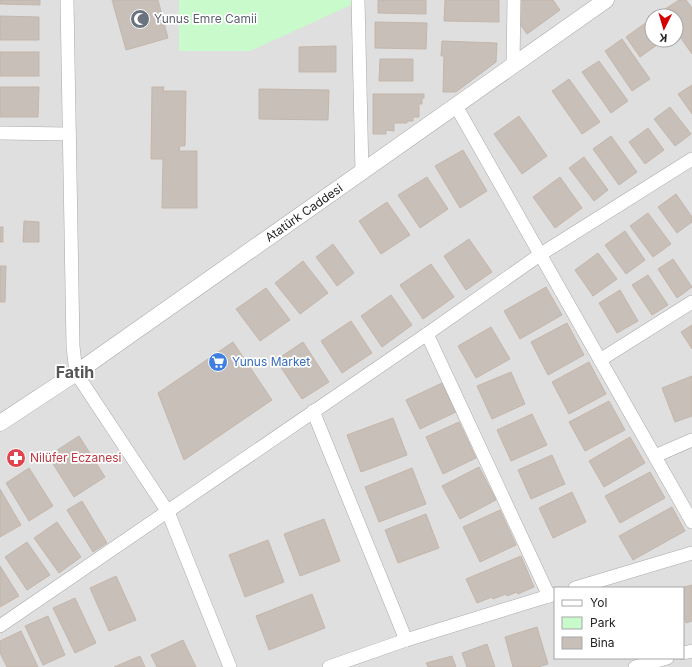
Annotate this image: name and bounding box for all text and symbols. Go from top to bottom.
mosque icon: Yunus Emre Camii [129,8,151,30]
north arrow [644,8,684,48]
place label: Yunus Emre Camii [154,11,257,26]
text: K [658,31,668,45]
street label: Atatürk Caddesi [262,180,345,245]
supermarket icon: Yunus Market [207,351,229,373]
place label: Yunus Market [232,354,310,369]
district label: Fatih [56,362,94,382]
pharmacy icon: Nilüfer Eczanesi [5,447,27,469]
place label: Nilüfer Eczanesi [30,450,122,465]
legend [554,587,684,659]
text: Yol [590,595,607,610]
text: Park [590,615,616,630]
text: Bina [590,635,615,650]

